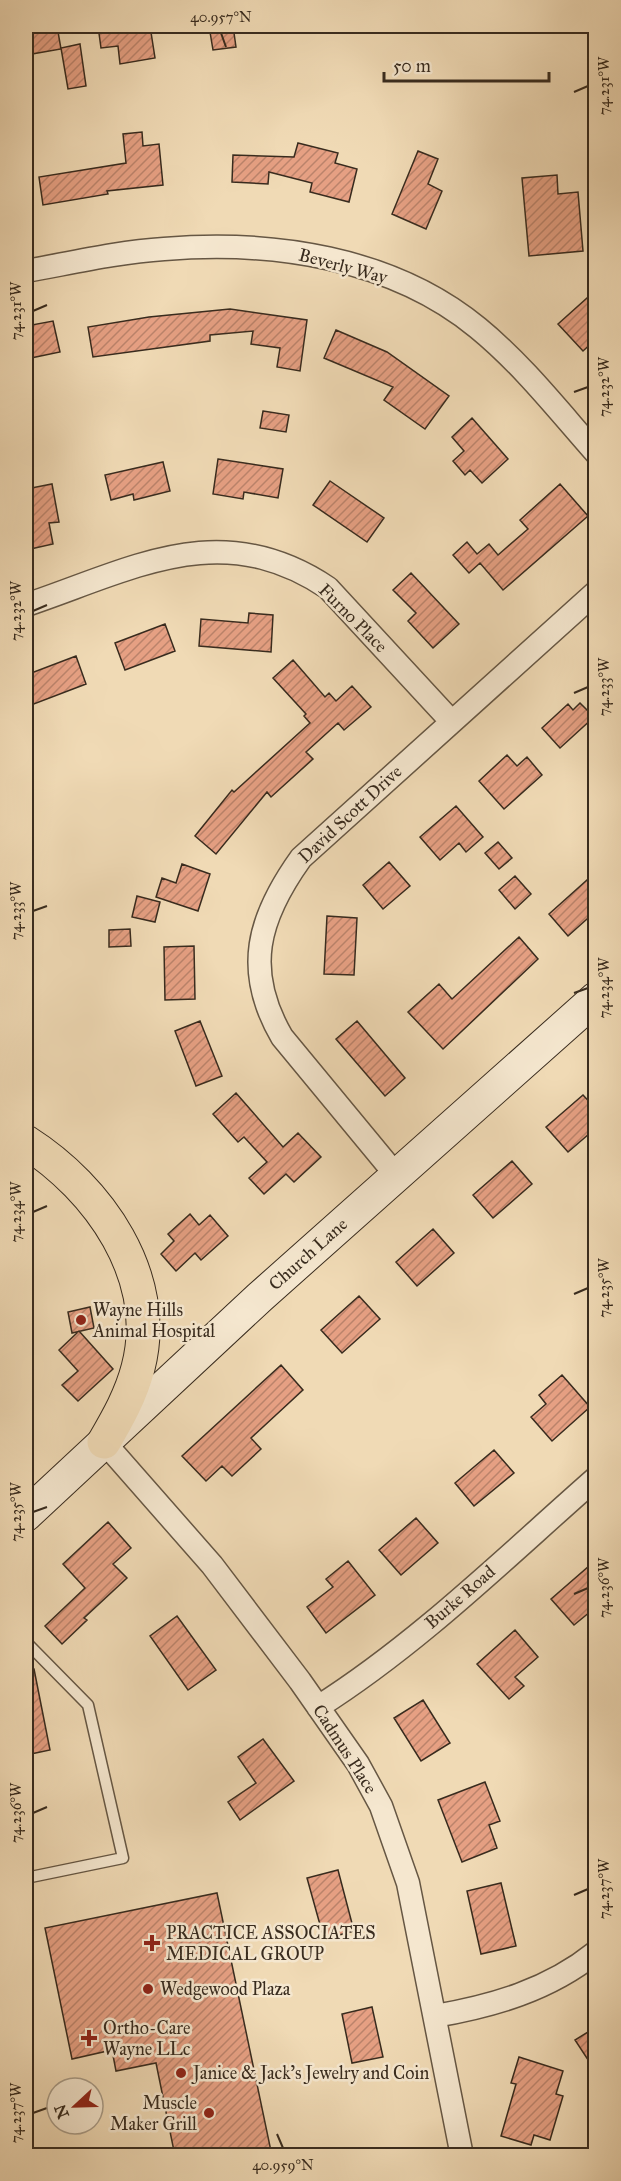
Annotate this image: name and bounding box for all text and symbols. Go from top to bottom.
text: 40.957°N [190,8,252,26]
scale bar [384,45,549,83]
text: 50 m [393,55,431,77]
text: 74.231°W [595,56,613,115]
street label: Beverly Way [296,244,390,289]
text: 74.231°W [7,281,25,340]
text: 74.232°W [595,356,613,417]
street label: Furno Place [314,579,392,657]
text: 74.232°W [7,580,25,641]
text: 74.233°W [595,657,613,716]
street label: David Scott Drive [294,760,406,868]
text: 74.233°W [7,881,25,940]
text: 74.234°W [595,957,613,1018]
text: 74.234°W [7,1181,25,1242]
street label: Church Lane [264,1213,352,1295]
text: 74.235°W [595,1257,613,1318]
place label: Wayne Hills Animal Hospital [92,1299,215,1342]
marker: Wayne Hills Animal Hospital [74,1313,88,1327]
text: 74.235°W [7,1481,25,1542]
text: 74.236°W [595,1557,613,1618]
street label: Burke Road [420,1560,500,1634]
street label: Cadmus Place [308,1700,382,1798]
text: 74.236°W [7,1782,25,1843]
text: 74.237°W [595,1858,613,1919]
place label: PRACTICE ASSOCIATES MEDICAL GROUP [166,1922,376,1965]
marker: PRACTICE ASSOCIATES MEDICAL GROUP [143,1934,161,1952]
place label: Wedgewood Plaza [160,1978,291,2001]
marker: Wedgewood Plaza [141,1982,155,1996]
place label: Ortho-Care Wayne LLc [103,2017,191,2060]
marker: Ortho-Care Wayne LLc [80,2029,98,2047]
place label: Janice & Jack's Jewelry and Coin [191,2062,430,2085]
marker: Janice & Jack's Jewelry and Coin [174,2066,188,2080]
north arrow [45,2076,105,2136]
text: 74.237°W [7,2082,25,2143]
place label: Muscle Maker Grill [110,2092,197,2135]
text: N [50,2101,73,2121]
marker: Muscle Maker Grill [202,2106,216,2120]
text: 40.959°N [252,2156,314,2174]

